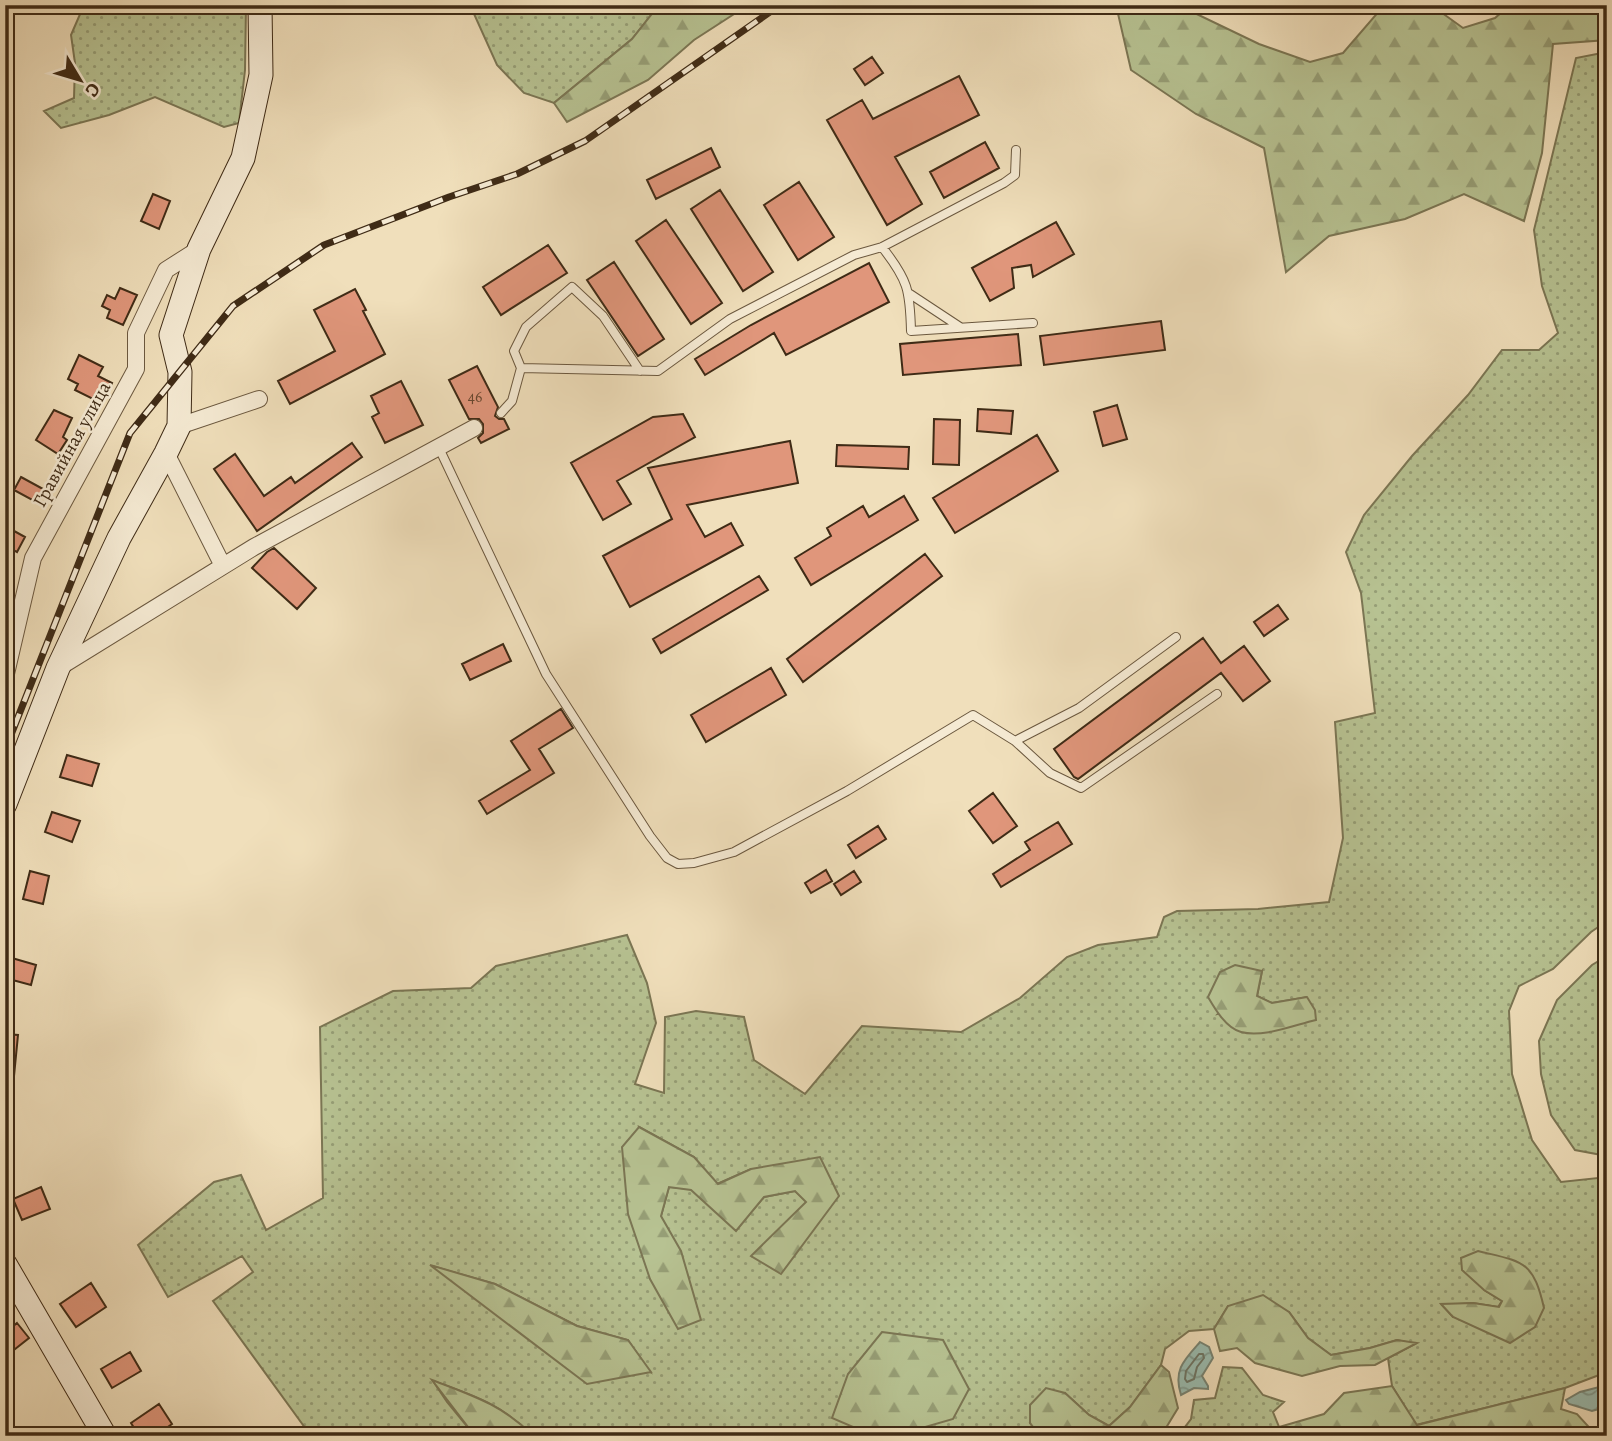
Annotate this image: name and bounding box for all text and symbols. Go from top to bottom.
north arrow [46,46,116,116]
text: С [79,77,106,102]
street label: Гравийная улица [27,377,117,512]
house number: 46 [468,386,482,408]

